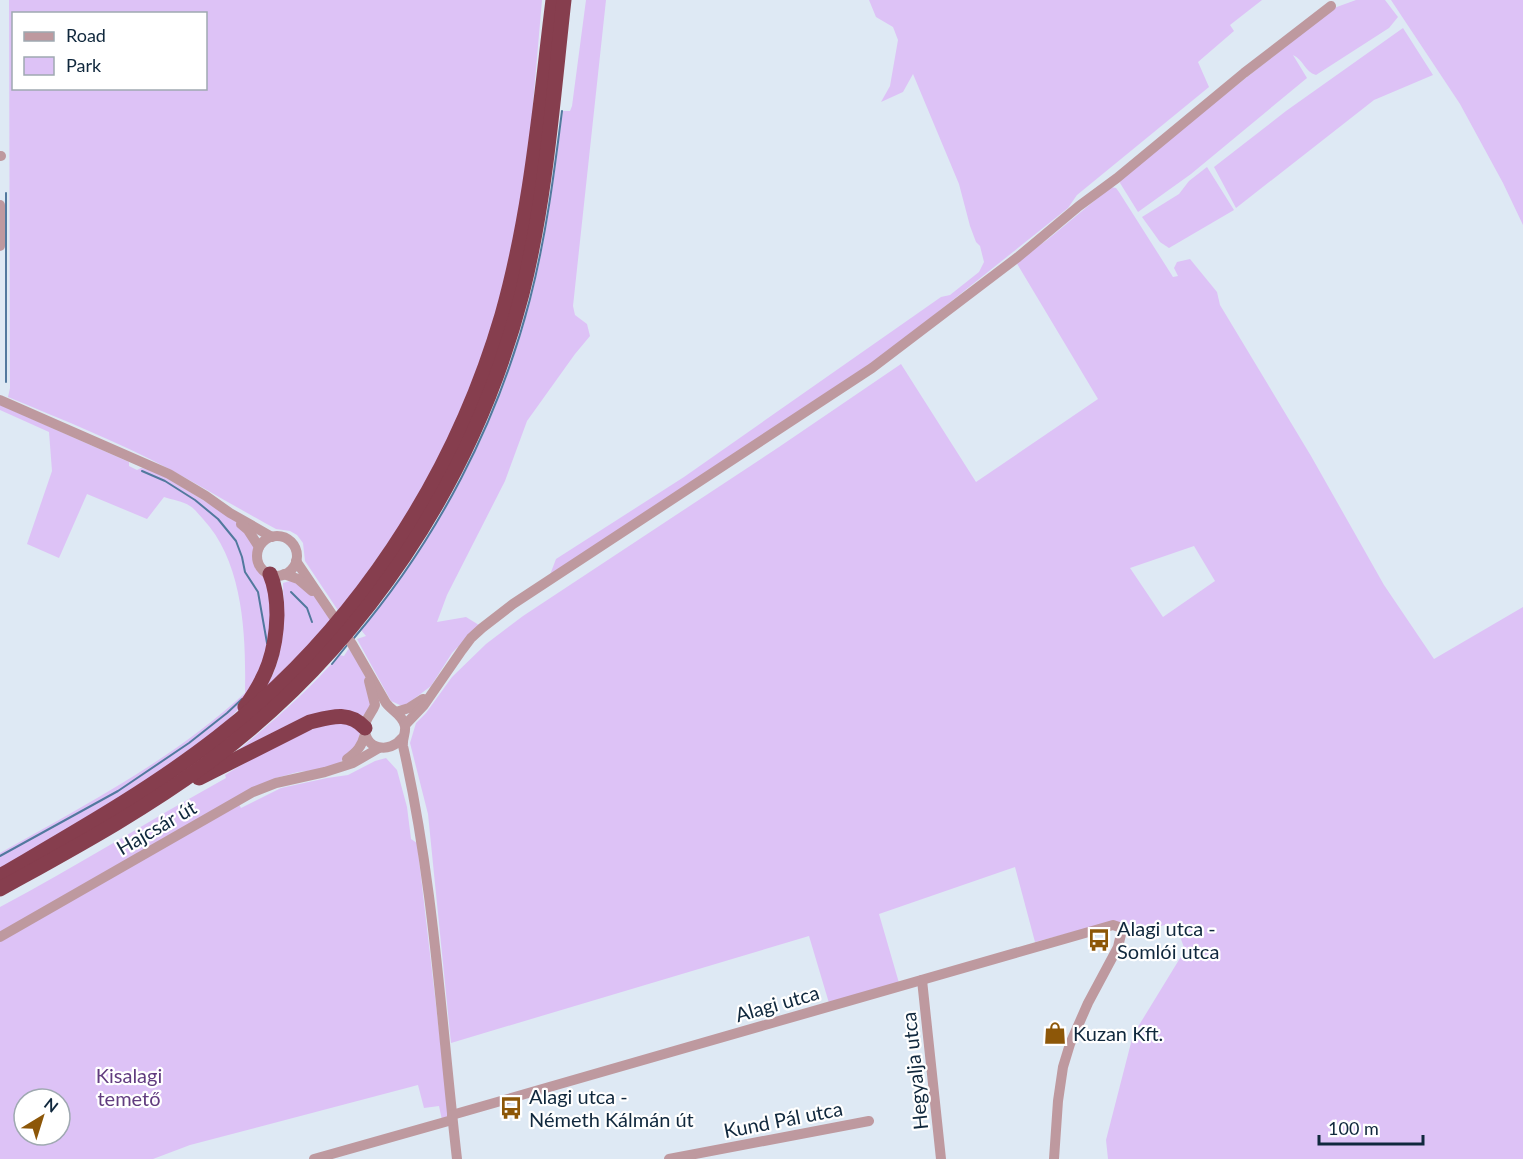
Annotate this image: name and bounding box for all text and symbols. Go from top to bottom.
legend [12,12,207,90]
text: Road [66,24,106,46]
text: Park [66,54,102,76]
street label: Hajcsár út [112,795,200,859]
place label: Alagi utca - Somlói utca [1117,916,1219,963]
bus stop icon: Alagi utca - Somlói utca [1086,927,1112,953]
street label: Alagi utca [732,980,822,1026]
street label: Hegyalja utca [896,1011,932,1131]
shop icon: Kuzan Kft. [1042,1020,1068,1046]
place label: Kuzan Kft. [1073,1021,1163,1045]
park label: Kisalagi temető [96,1063,162,1110]
place label: Alagi utca - Németh Kálmán út [529,1084,694,1131]
north arrow [12,1087,72,1147]
text: N [41,1094,62,1116]
bus stop icon: Alagi utca - Németh Kálmán út [498,1095,524,1121]
street label: Kund Pál utca [722,1096,844,1142]
scale bar [1319,1108,1422,1146]
text: 100 m [1328,1117,1379,1139]

